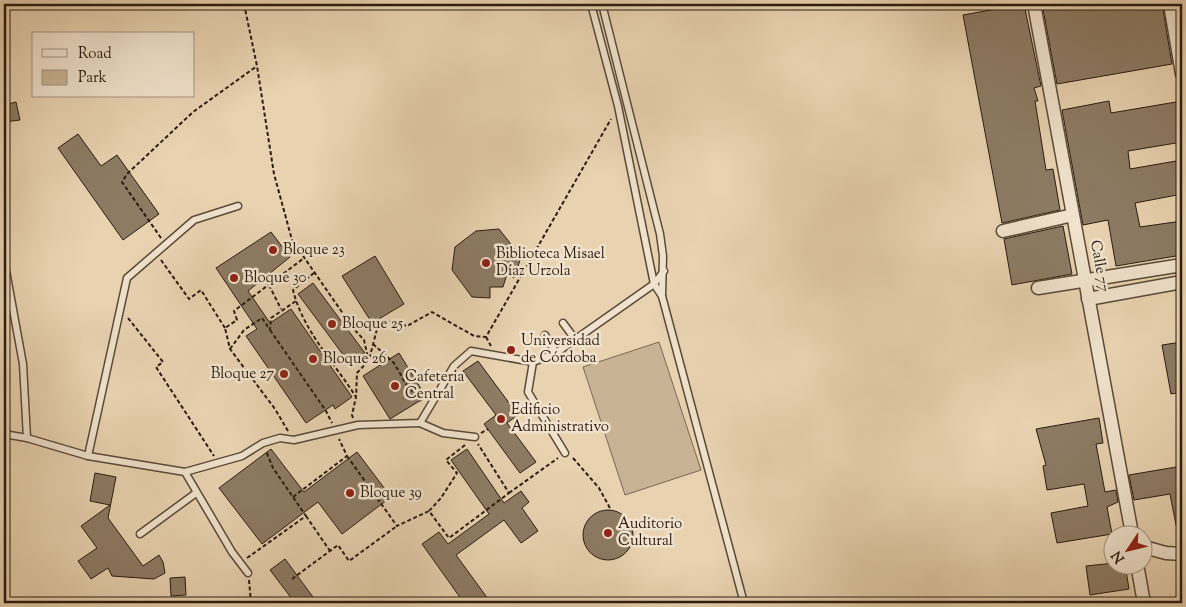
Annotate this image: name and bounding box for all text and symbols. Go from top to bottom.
legend [32,32,195,98]
text: Road [78,44,112,65]
text: Park [78,68,107,89]
street label: Calle 77 [1084,238,1114,294]
place label: Bloque 23 [283,240,345,261]
marker: Bloque 23 [267,244,279,256]
place label: Biblioteca Misael Díaz Urzola [496,244,605,282]
marker: Biblioteca Misael Díaz Urzola [480,257,492,269]
place label: Bloque 30 [244,268,307,289]
marker: Bloque 30 [228,272,240,284]
place label: Bloque 25 [342,314,403,335]
marker: Bloque 25 [326,318,338,330]
place label: Universidad de Córdoba [521,331,601,369]
marker: Universidad de Córdoba [505,344,517,356]
place label: Bloque 26 [323,349,386,370]
marker: Bloque 26 [307,353,319,365]
place label: Bloque 27 [211,364,274,385]
place label: Cafeteria Central [405,367,465,405]
marker: Bloque 27 [278,368,290,380]
marker: Cafeteria Central [389,380,401,392]
place label: Edificio Administrativo [511,400,609,438]
marker: Edificio Administrativo [495,413,507,425]
place label: Bloque 39 [360,483,422,504]
marker: Bloque 39 [344,487,356,499]
place label: Auditorio Cultural [618,514,682,552]
north arrow [1104,524,1154,574]
marker: Auditorio Cultural [602,527,614,539]
text: N [1108,546,1130,567]

